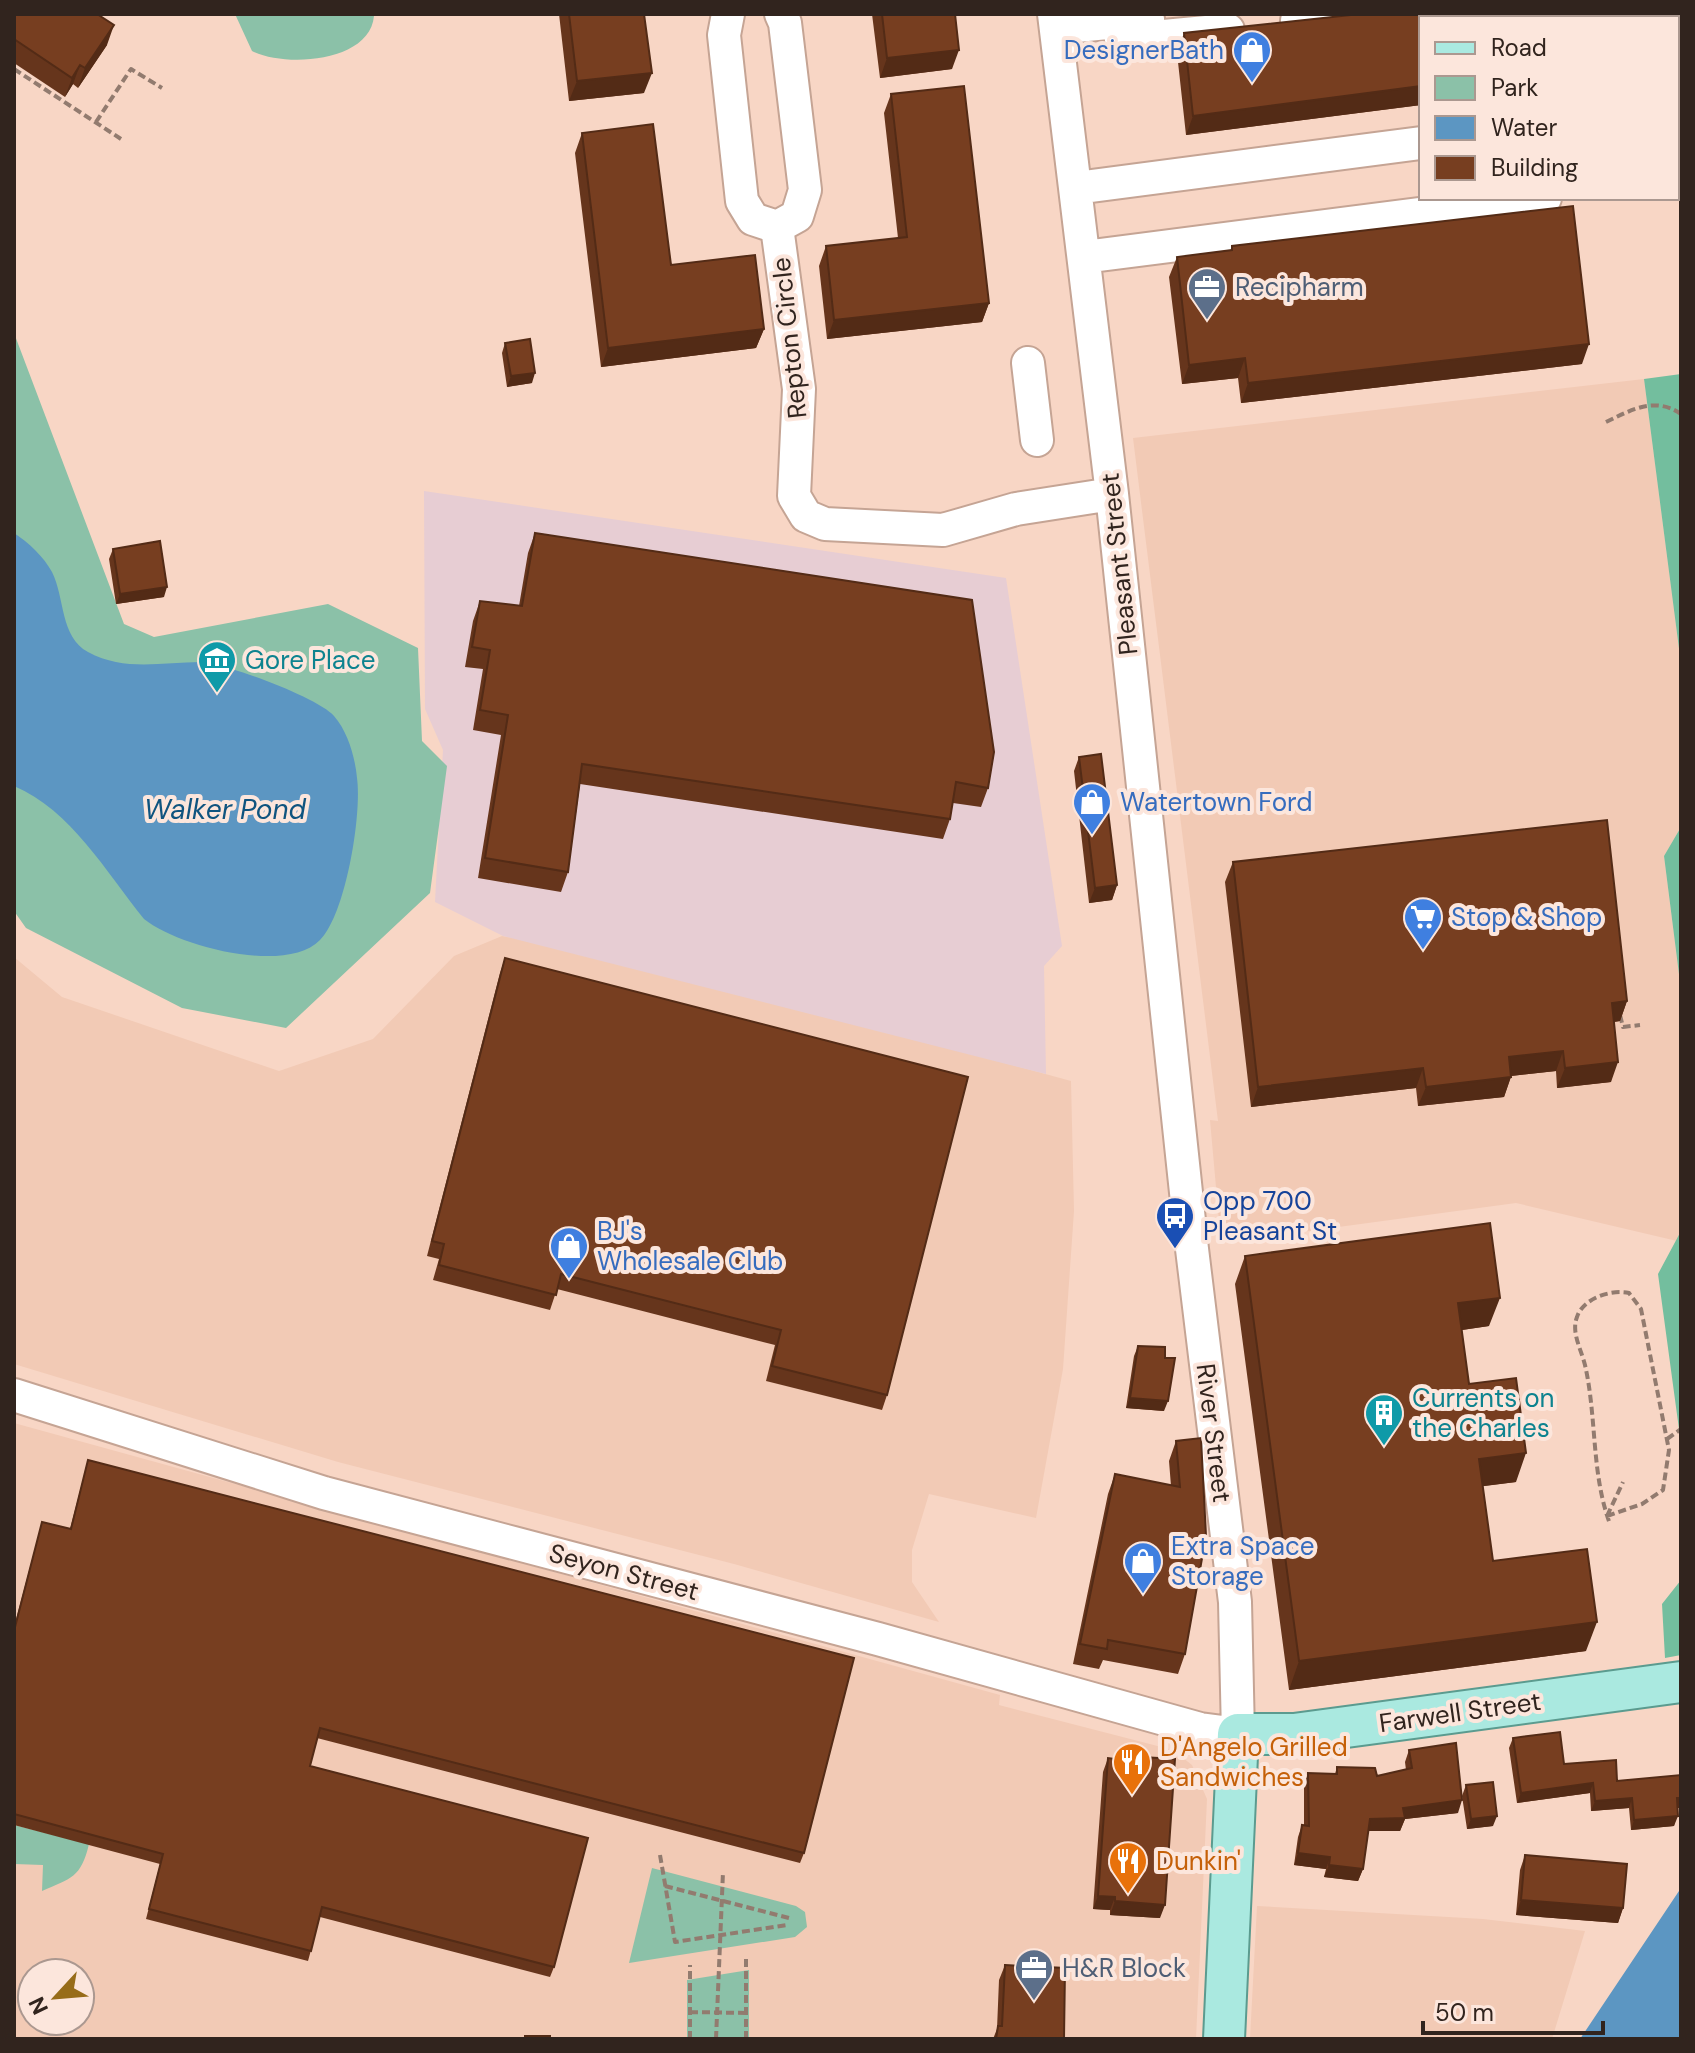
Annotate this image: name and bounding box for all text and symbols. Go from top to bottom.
legend [1419,16,1679,200]
shop icon: DesignerBath [1231,29,1273,84]
text: Road [1491,32,1547,63]
place label: DesignerBath [1064,33,1224,67]
text: Park [1491,72,1538,103]
text: Water [1491,112,1557,143]
text: Building [1491,152,1578,183]
street label: Repton Circle [764,256,814,420]
office icon: Recipharm [1186,266,1228,321]
place label: Recipharm [1235,270,1364,304]
street label: Pleasant Street [1093,471,1145,657]
museum icon: Gore Place [196,639,238,694]
place label: Gore Place [245,643,376,677]
shop icon: Watertown Ford [1071,781,1113,836]
place label: Watertown Ford [1120,785,1313,819]
water label: Walker Pond [144,791,306,828]
supermarket icon: Stop & Shop [1402,896,1444,951]
place label: Stop & Shop [1451,900,1602,934]
place label: Opp 700 Pleasant St [1203,1184,1337,1248]
bus stop icon: Opp 700 Pleasant St [1154,1195,1196,1250]
place label: BJ's Wholesale Club [597,1214,783,1278]
shop icon: BJ's Wholesale Club [548,1225,590,1280]
street label: River Street [1189,1362,1239,1504]
place label: Currents on the Charles [1412,1381,1554,1445]
building icon: Currents on the Charles [1363,1392,1405,1447]
place label: Extra Space Storage [1171,1529,1315,1593]
street label: Seyon Street [545,1536,703,1608]
shop icon: Extra Space Storage [1122,1540,1164,1595]
street label: Farwell Street [1377,1684,1543,1740]
place label: D'Angelo Grilled Sandwiches [1160,1730,1348,1794]
restaurant icon: D'Angelo Grilled Sandwiches [1111,1741,1153,1796]
restaurant icon: Dunkin' [1107,1840,1149,1895]
place label: Dunkin' [1156,1844,1241,1878]
office icon: H&R Block [1013,1947,1055,2002]
place label: H&R Block [1062,1951,1186,1985]
north arrow [16,1957,96,2037]
scale bar [1423,1985,1603,2035]
text: N [22,1992,55,2019]
text: 50 m [1435,1997,1494,2028]

